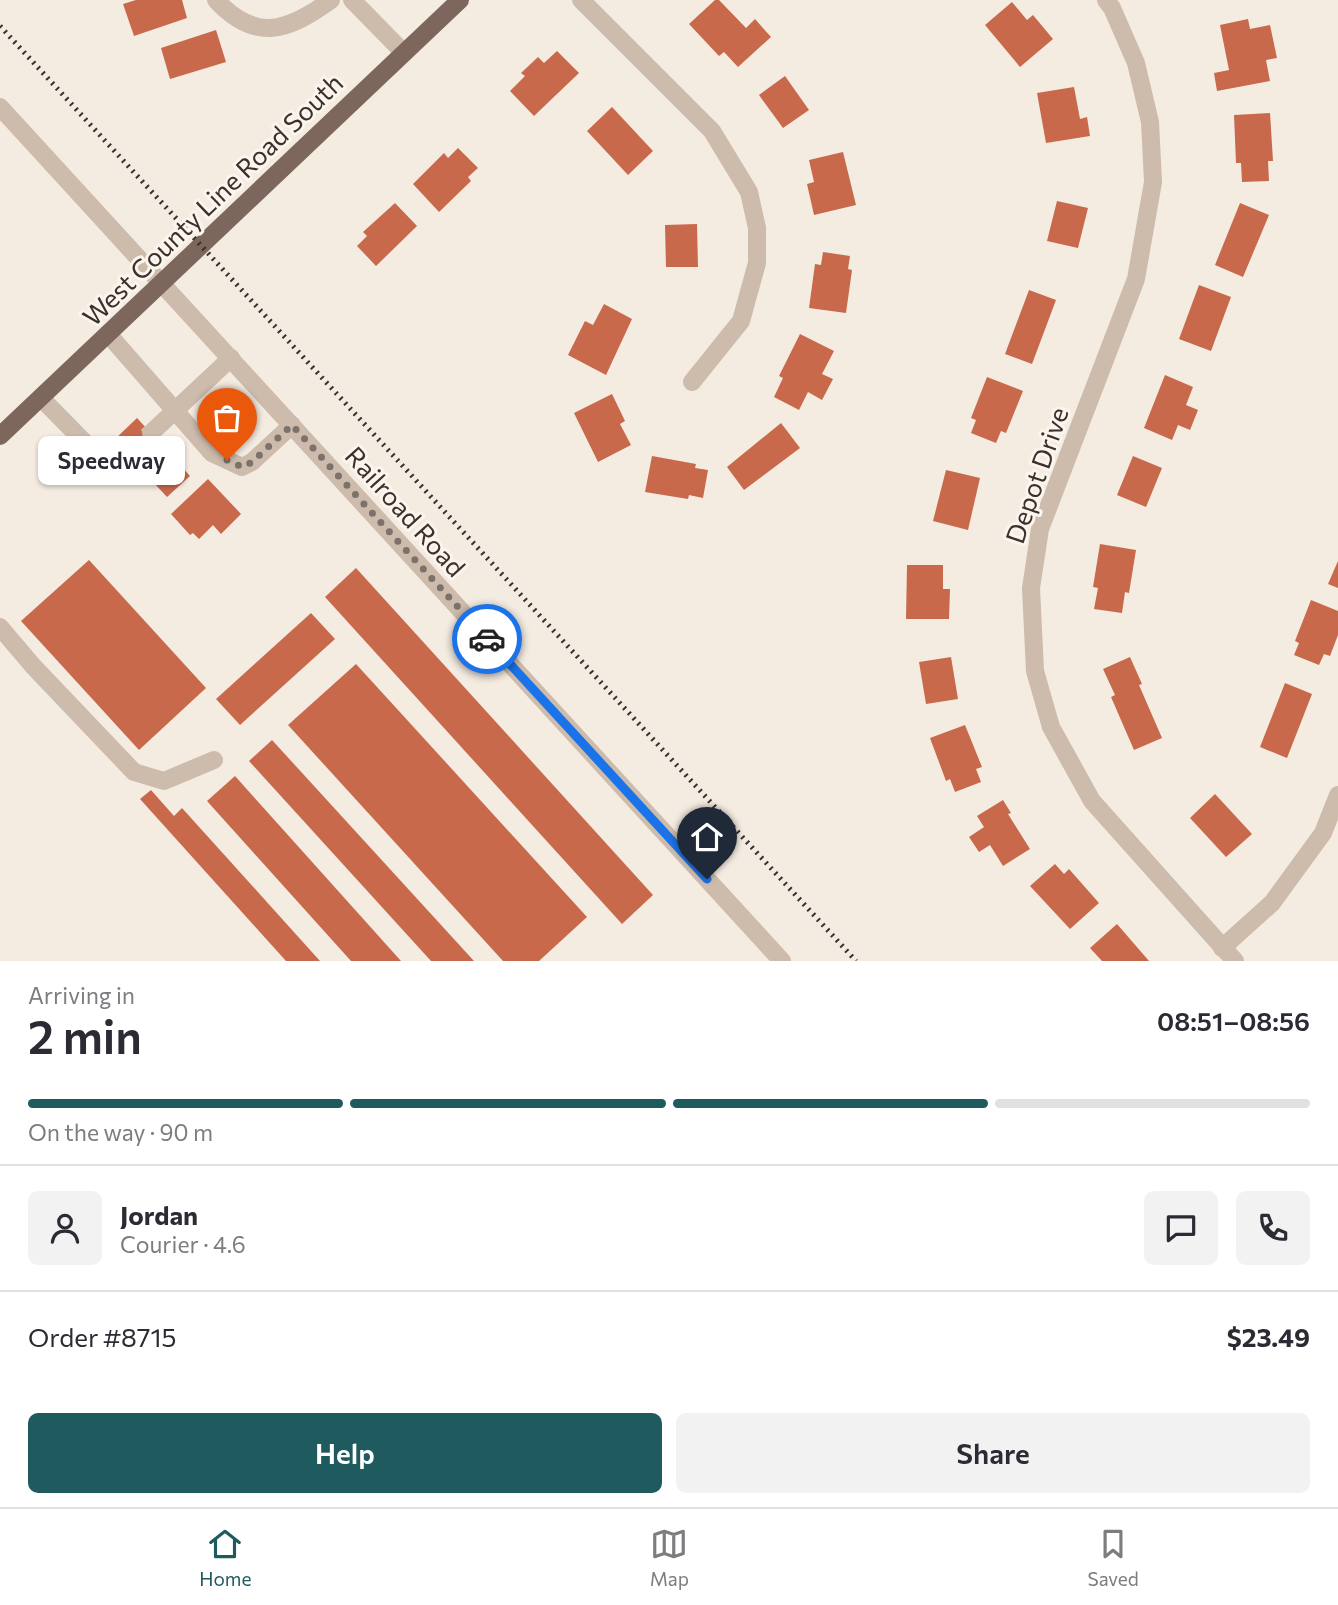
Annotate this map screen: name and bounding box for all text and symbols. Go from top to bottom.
street label: West County Line Road South [76,66,348,332]
pin [197,388,257,460]
icon: bag [208,399,246,437]
street label: Depot Drive [998,403,1074,547]
callout: Speedway [38,435,185,484]
street label: Railroad Road [340,440,472,582]
text: Speedway [58,446,165,474]
courier [452,604,522,674]
icon: car [468,620,506,658]
pin [677,807,737,879]
icon: home [688,818,726,856]
text: Arriving in [28,981,135,1009]
text: 08:51–08:56 [1157,1005,1310,1036]
text: 2 min [28,1007,142,1063]
text: On the way · 90 m [28,1118,213,1146]
button: person [28,1191,102,1265]
button: chat [1144,1191,1218,1265]
button: phone [1236,1191,1310,1265]
text: Jordan [120,1199,198,1230]
text: Courier · 4.6 [120,1230,246,1258]
text: Order #8715 [28,1321,177,1352]
text: $23.49 [1227,1321,1310,1352]
button: Help [28,1413,662,1493]
button: Share [676,1413,1310,1493]
tab: Home [199,1525,251,1590]
tab: Map [650,1525,689,1590]
tab: Saved [1087,1525,1139,1590]

